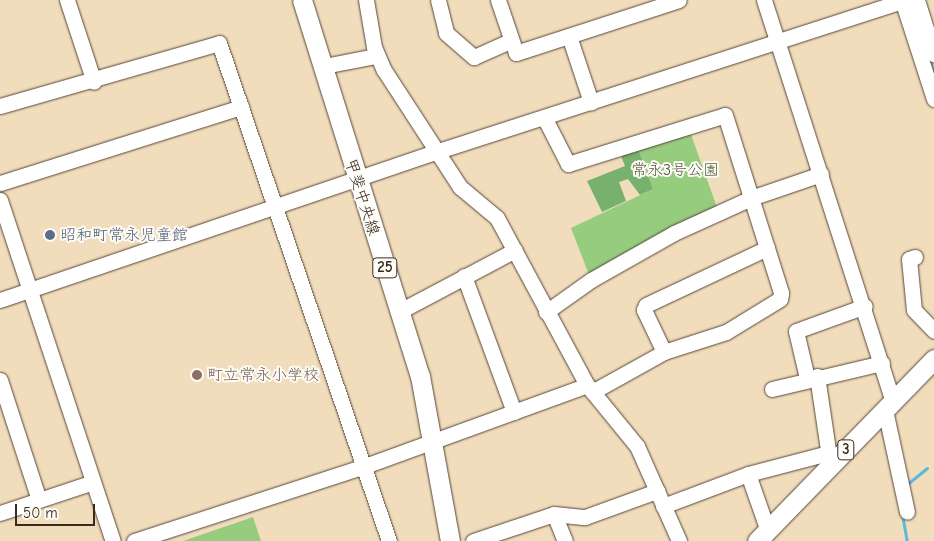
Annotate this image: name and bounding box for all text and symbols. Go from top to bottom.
street label: 甲斐中央線 [341,156,383,238]
park label: 常永3号公園 [631,160,719,180]
place label: 昭和町常永児童館 [60,225,188,245]
marker: 昭和町常永児童館 [44,229,56,241]
road number: 25 [371,256,399,280]
place label: 町立常永小学校 [207,365,319,385]
marker: 町立常永小学校 [191,369,203,381]
road number: 3 [837,438,855,462]
scale bar [18,494,98,526]
text: 50 m [23,504,58,522]

